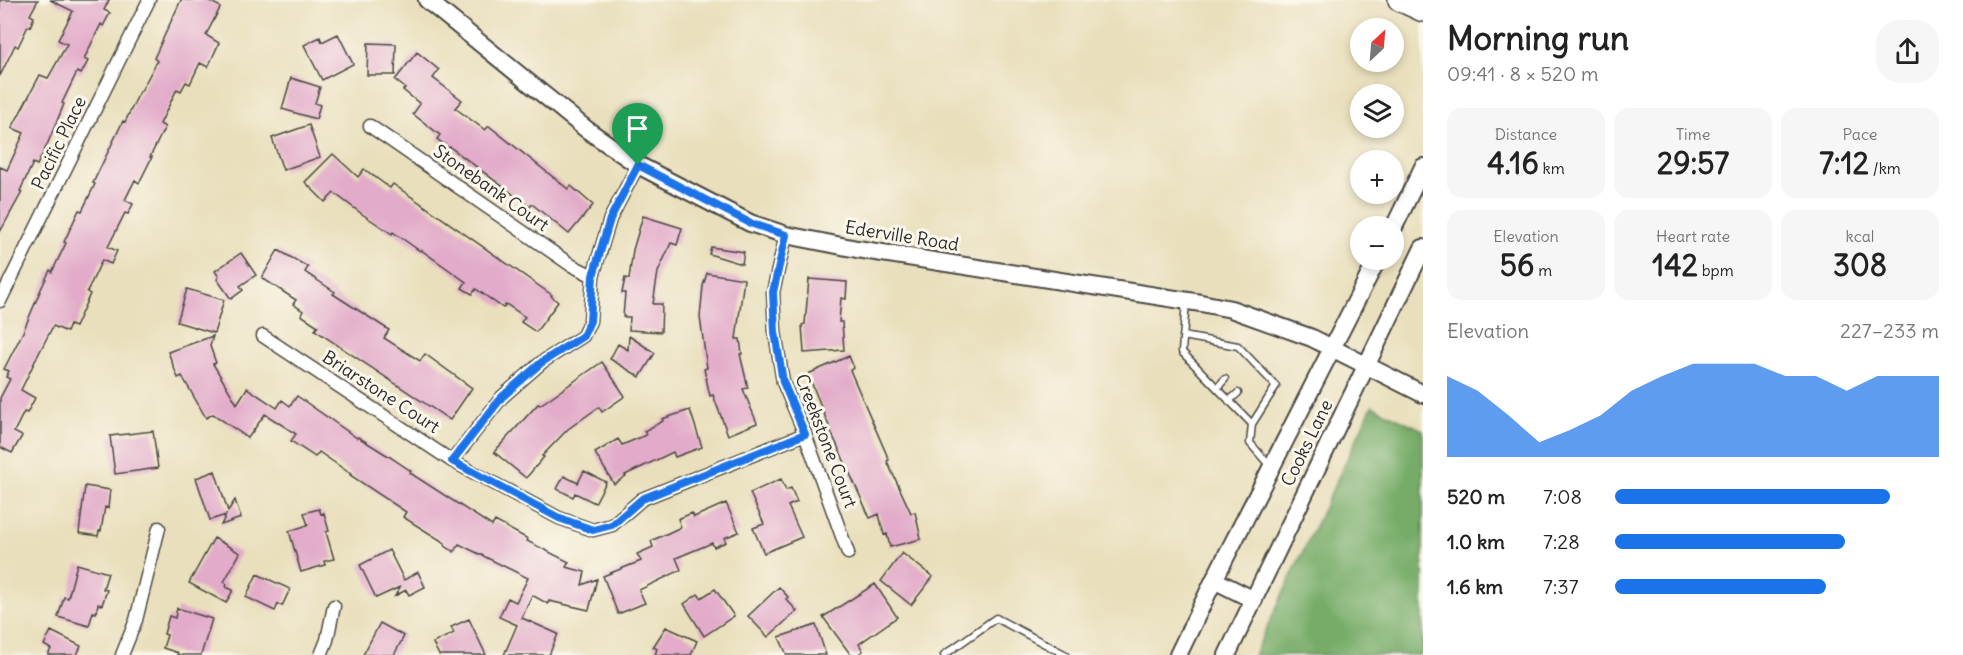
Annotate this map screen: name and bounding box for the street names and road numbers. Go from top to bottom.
street label: Pacific Place [26,92,91,193]
street label: Stonebank Court [429,139,554,236]
street label: Ederville Road [844,215,961,256]
street label: Briarstone Court [318,345,444,438]
street label: Creekstone Court [790,371,863,511]
street label: Cooks Lane [1276,396,1337,490]

